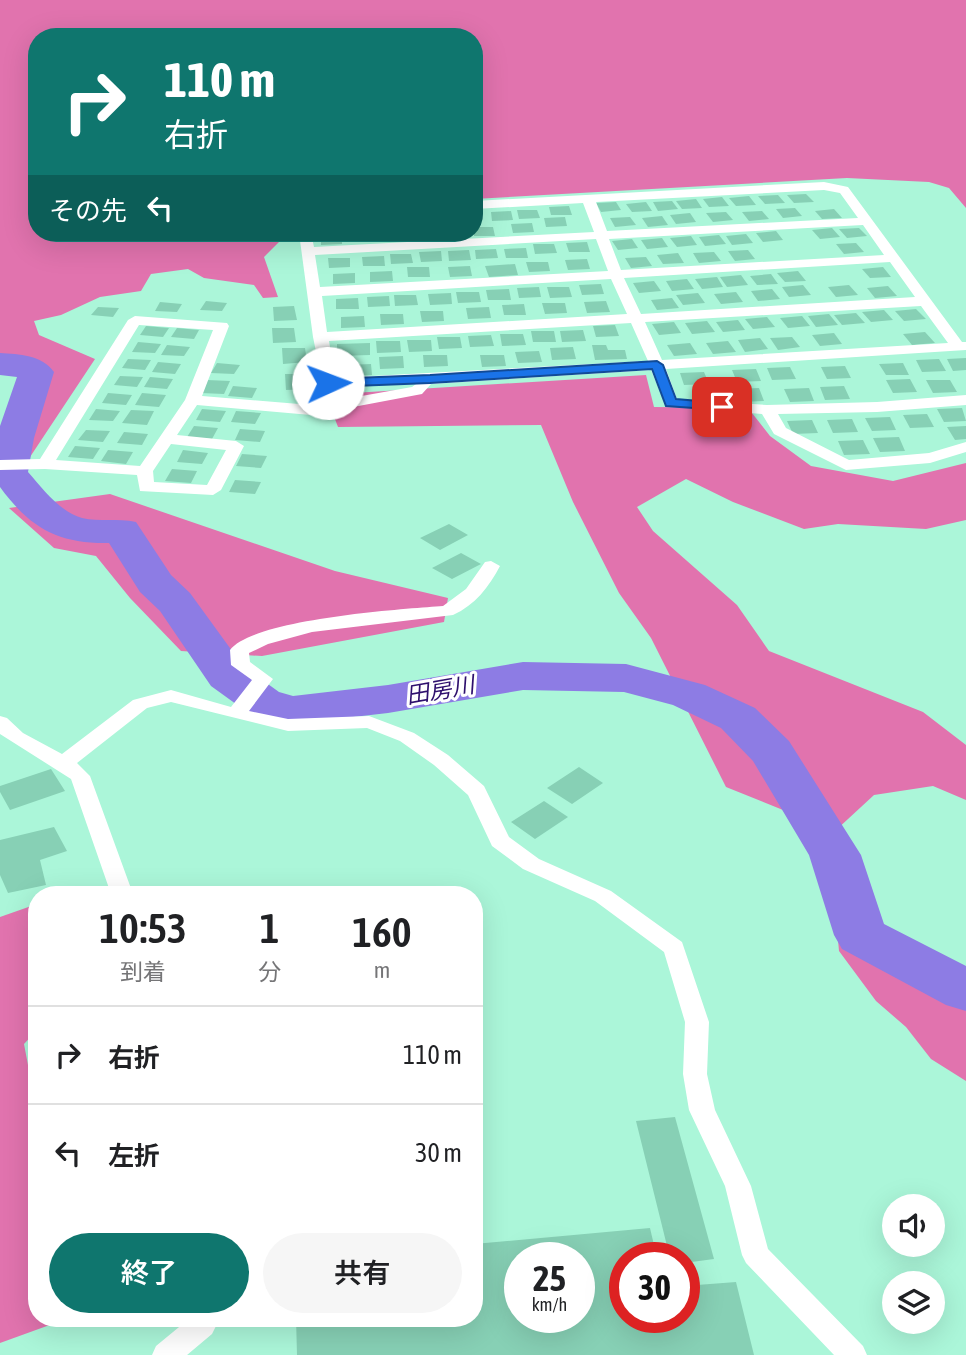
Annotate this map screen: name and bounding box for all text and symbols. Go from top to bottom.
text: 110 m [164,51,275,107]
icon: right [49,56,140,147]
text: 右折 [164,116,228,153]
icon: left [141,189,179,227]
text: その先 [49,196,127,226]
position arrow [291,346,365,420]
pin [692,377,752,437]
icon: arrive [703,388,741,426]
water label: 田房川 [404,671,479,709]
text: 10:53 [99,904,187,952]
text: 1 [260,904,279,952]
text: 160 [352,908,412,956]
text: m [374,957,390,983]
text: 到着 [120,959,166,985]
text: 分 [258,959,281,985]
icon: right [49,1036,87,1074]
text: 110 m [403,1040,462,1070]
text: 右折 [108,1043,160,1073]
icon: left [49,1134,87,1172]
text: 30 m [415,1138,462,1168]
text: 左折 [108,1141,160,1171]
map controls [882,1194,945,1334]
button: sound [882,1194,945,1257]
button: 終了 [49,1233,249,1313]
button: 共有 [263,1233,462,1313]
speed limit sign: 30 [609,1242,700,1333]
text: 25 [533,1258,566,1298]
button: layers [882,1271,945,1334]
text: km/h [532,1294,567,1315]

